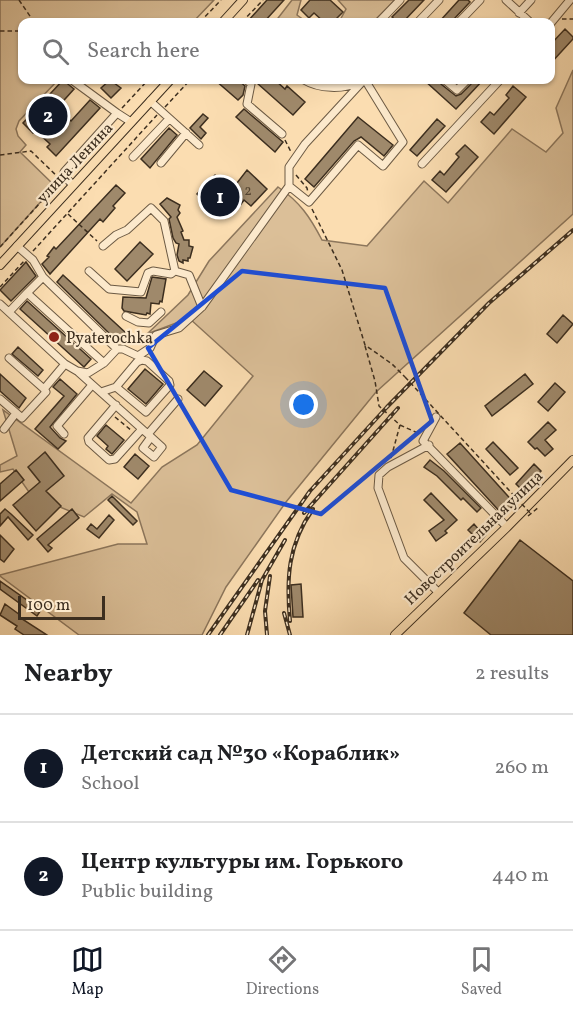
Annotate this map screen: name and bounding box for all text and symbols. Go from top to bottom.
search box [18,18,555,84]
icon: search [39,35,72,68]
text: Search here [87,36,200,67]
pin: 2 [28,94,68,138]
street label: улица Ленина [32,118,119,209]
pin: 1 [200,174,240,220]
house number: 2 [244,182,252,201]
place label: Pyaterochka [66,328,153,350]
marker: Pyaterochka [47,330,61,344]
your location [289,390,318,419]
street label: Новостроительная улица [400,466,549,611]
scale bar [18,593,105,620]
text: 100 m [27,595,70,617]
text: Nearby [24,656,113,692]
text: 2 results [475,660,549,688]
text: Детский сад №30 «Кораблик» [81,739,400,770]
text: 1 [39,754,48,782]
text: 260 m [494,754,549,782]
text: School [81,770,139,798]
text: Центр культуры им. Горького [81,847,403,878]
text: 2 [38,862,49,890]
text: 440 m [492,862,549,890]
text: Public building [81,878,213,906]
tab: Map [71,943,104,1001]
tab: Directions [246,943,319,1001]
tab: Saved [461,943,502,1001]

